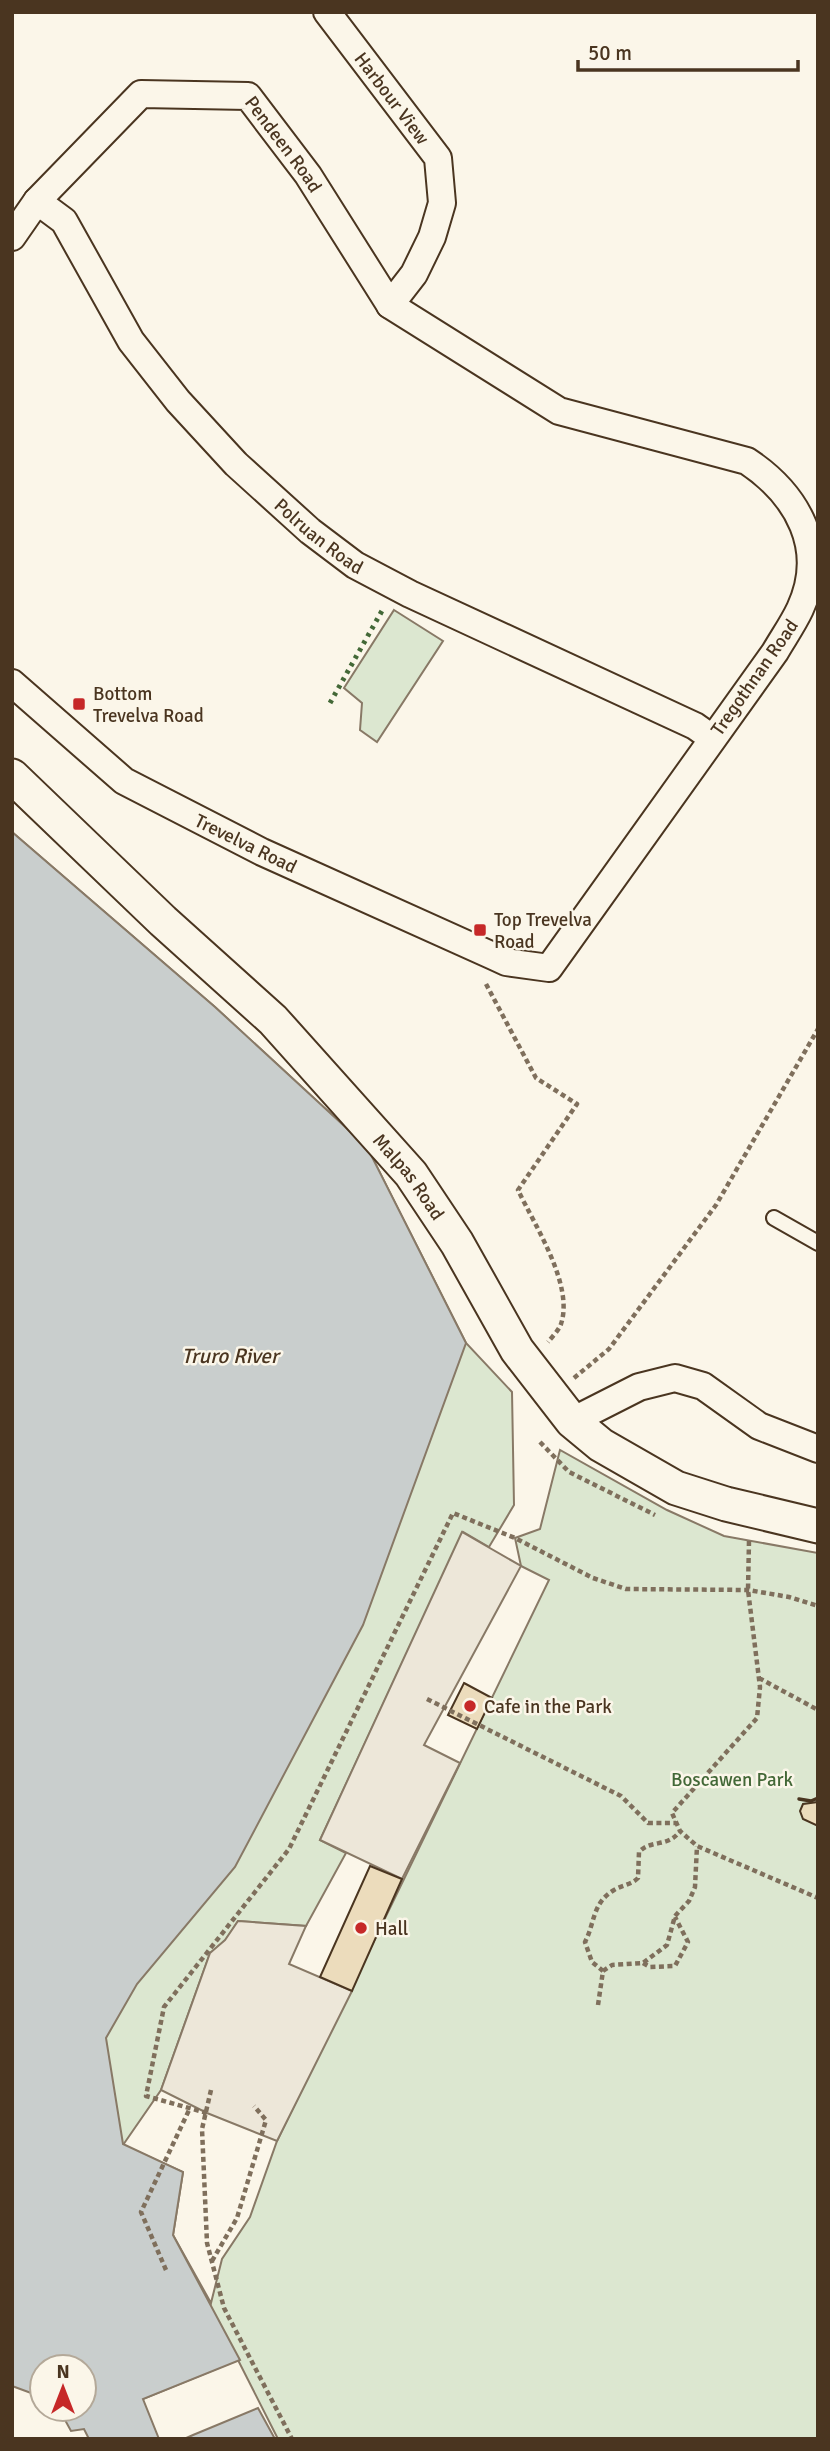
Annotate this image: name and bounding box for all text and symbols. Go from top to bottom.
scale bar [578,28,798,72]
text: 50 m [588,40,632,66]
street label: Harbour View [349,48,435,150]
street label: Pendeen Road [239,91,327,197]
street label: Polruan Road [269,493,367,580]
street label: Tregothnan Road [706,615,804,740]
place label: Bottom Trevelva Road [93,682,204,728]
marker: Bottom Trevelva Road [71,696,87,712]
street label: Trevelva Road [191,809,301,879]
place label: Top Trevelva Road [494,908,592,954]
marker: Top Trevelva Road [472,922,488,938]
street label: Malpas Road [367,1129,449,1225]
water label: Truro River [181,1343,282,1369]
place label: Cafe in the Park [484,1695,612,1719]
marker: Cafe in the Park [462,1698,478,1714]
park label: Boscawen Park [671,1768,794,1792]
place label: Hall [375,1917,408,1941]
marker: Hall [353,1920,369,1936]
north arrow [28,2353,98,2423]
text: N [56,2360,70,2384]

